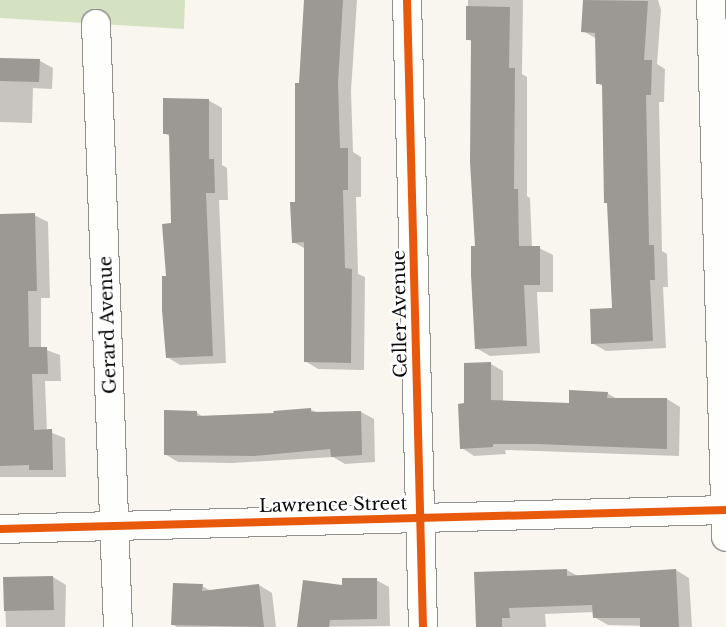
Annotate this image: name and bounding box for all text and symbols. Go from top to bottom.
street label: Celler Avenue [388,249,412,379]
street label: Gerard Avenue [95,255,121,395]
street label: Lawrence Street [259,493,407,517]

